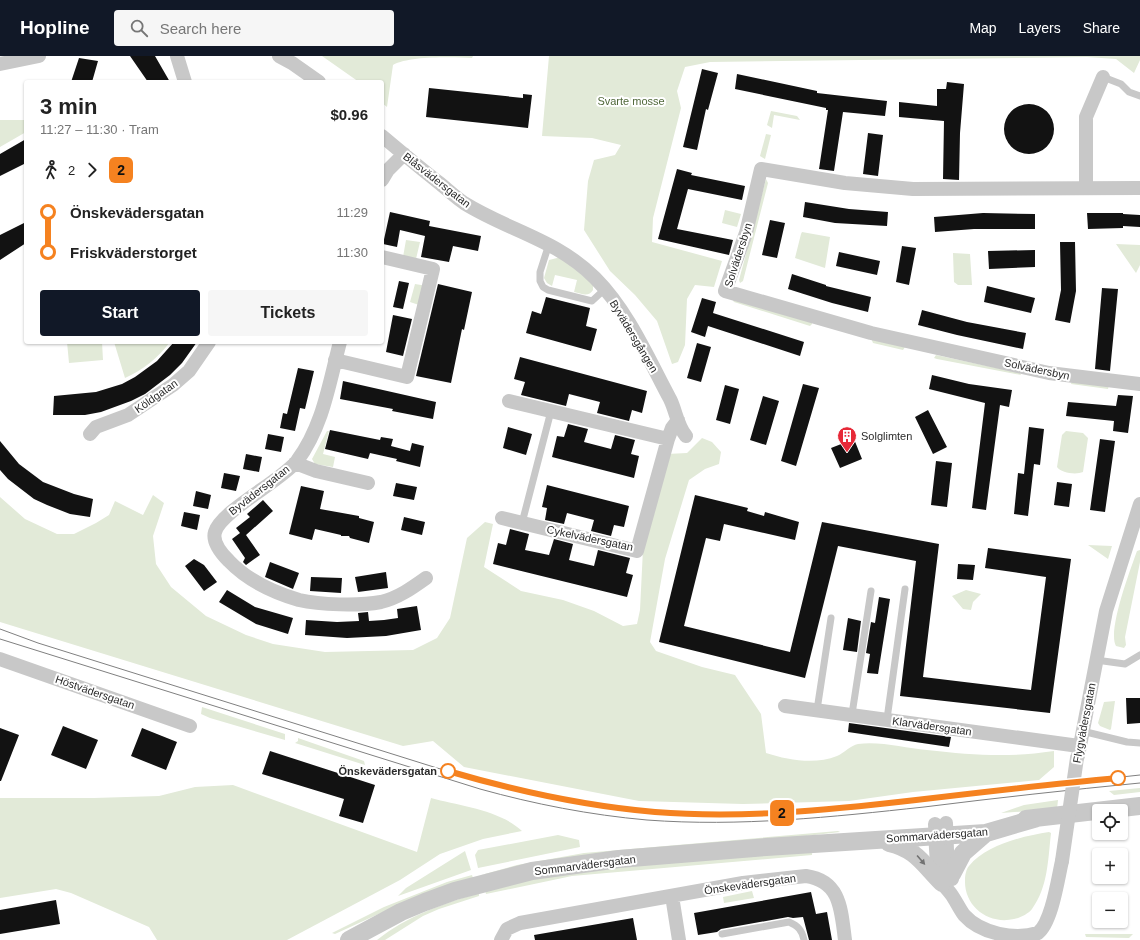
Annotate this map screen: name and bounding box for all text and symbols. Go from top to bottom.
search box [114,10,394,46]
text: Hopline [20,17,90,38]
icon: search [128,17,150,39]
text: Search here [160,20,241,37]
text: Map [969,20,997,36]
text: Layers [1019,20,1061,36]
text: Share [1083,20,1120,36]
text: 3 min [40,94,97,119]
park label: Svarte mosse [597,95,665,107]
text: $0.96 [330,106,368,123]
text: 11:27 – 11:30 · Tram [40,122,159,137]
street label: Blåsvädersgatan [401,150,473,210]
icon: walk [40,159,62,181]
icon: forward [81,159,103,181]
text: 2 [117,162,125,178]
text: 2 [68,163,75,178]
text: Önskevädersgatan [70,204,204,221]
text: 11:29 [336,205,368,220]
street label: Solvädersbyn [722,221,754,289]
text: Friskväderstorget [70,244,197,261]
text: 11:30 [336,245,368,260]
button: Start [40,290,200,336]
button: Tickets [208,290,368,336]
street label: Byvädersgången [608,298,660,374]
street label: Solvädersbyn [1003,356,1071,382]
street label: Köldgatan [132,377,180,415]
building icon: Solglimten [836,425,858,453]
place label: Solglimten [861,430,912,442]
street label: Byvädersgatan [226,463,292,517]
street label: Cykelvädersgatan [546,523,634,553]
street label: Höstvädersgatan [54,673,136,711]
street label: Flygvädersgatan [1070,682,1098,764]
street label: Klarvädersgatan [892,714,972,738]
marker: Önskevädersgatan [440,763,456,779]
place label: Önskevädersgatan [339,765,437,777]
unlabelled marker [1110,770,1126,786]
line badge: 2 [769,800,795,826]
map controls [1092,804,1128,928]
button: locate [1092,804,1128,840]
text: 2 [778,805,786,821]
street label: Sommarvädersgatan [886,825,988,845]
button: + [1092,848,1128,884]
street label: Sommarvädersgatan [534,853,636,877]
one-way arrow [917,855,926,865]
street label: Önskevädersgatan [703,872,797,896]
button: − [1092,892,1128,928]

